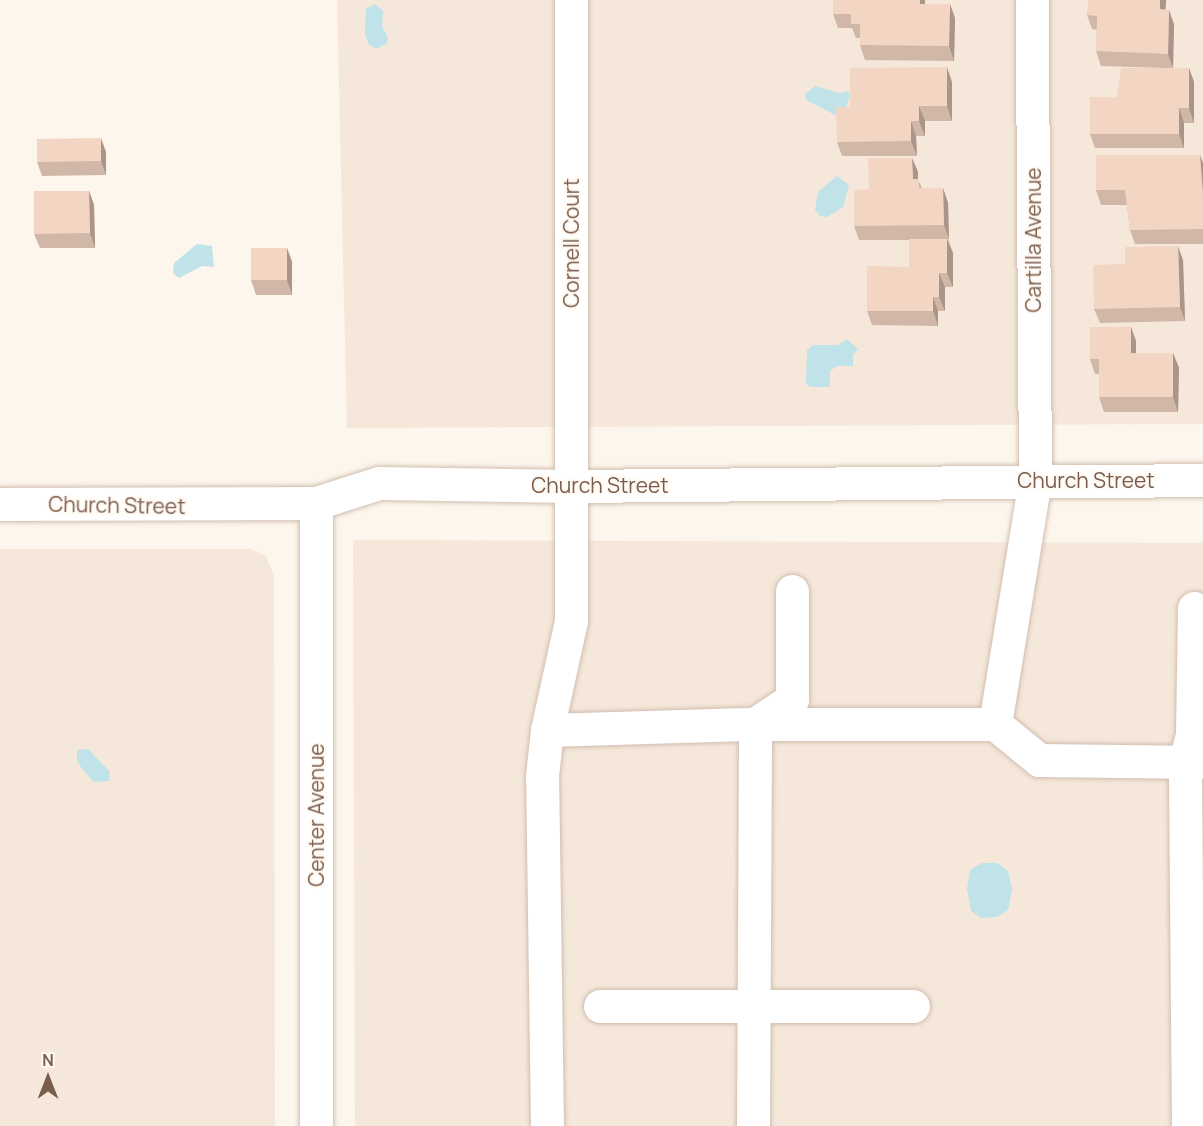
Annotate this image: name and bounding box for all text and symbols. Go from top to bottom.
street label: Cartilla Avenue [1020,167,1046,313]
street label: Cornell Court [558,178,584,308]
street label: Church Street [1017,467,1155,493]
street label: Church Street [531,472,669,498]
street label: Church Street [48,491,186,519]
street label: Center Avenue [303,743,329,887]
north arrow [18,1048,78,1108]
text: N [42,1049,54,1071]

